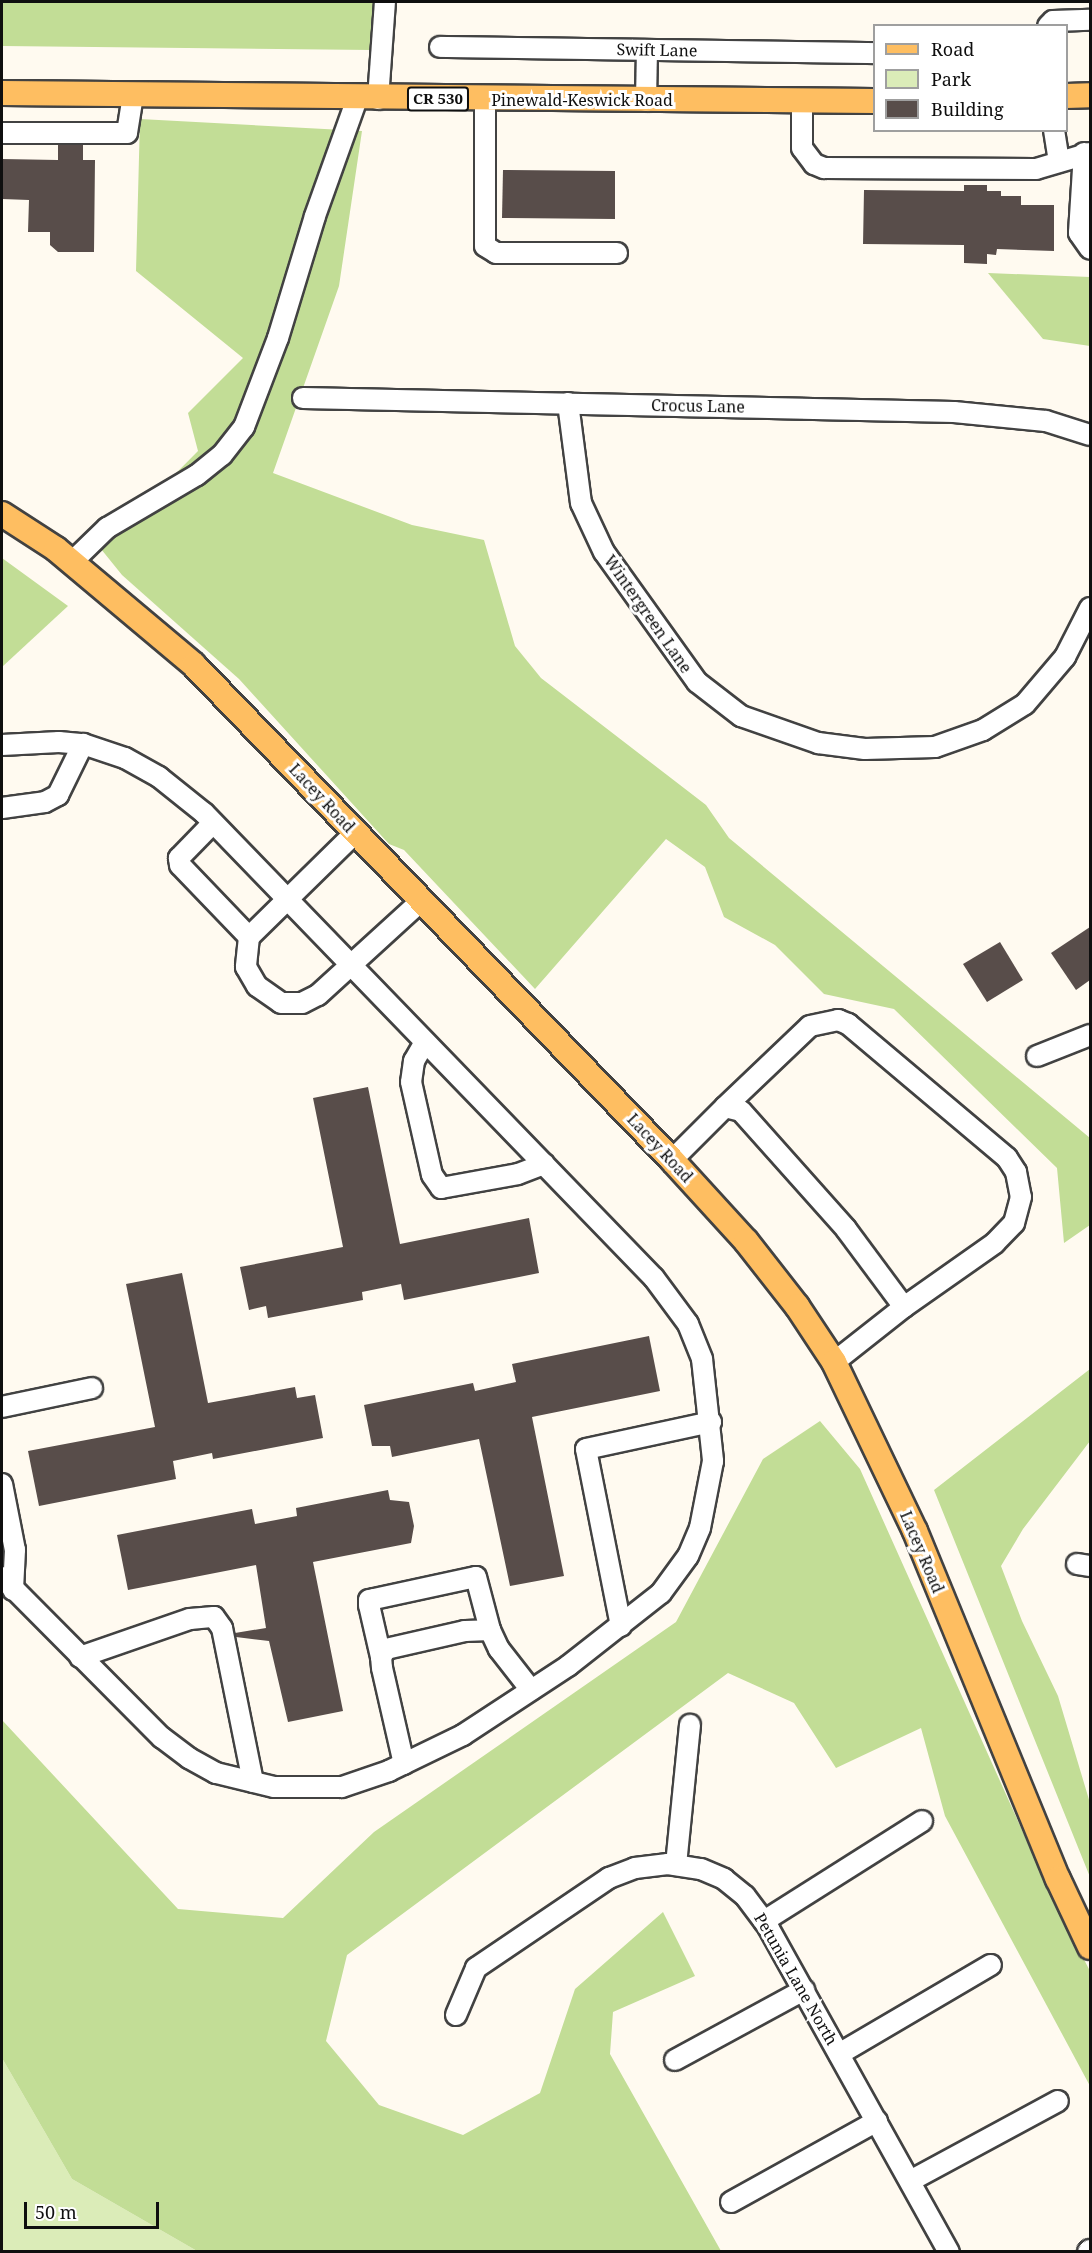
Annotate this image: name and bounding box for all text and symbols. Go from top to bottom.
legend [873,24,1068,132]
text: Road [931,37,974,61]
street label: Swift Lane [616,40,698,60]
text: Park [931,67,971,91]
road number: CR 530 [406,87,470,111]
street label: Pinewald-Keswick Road [491,90,673,110]
text: Building [931,97,1004,121]
street label: Crocus Lane [651,396,745,416]
street label: Wintergreen Lane [600,551,696,677]
street label: Lacey Road [285,760,359,836]
street label: Lacey Road [623,1110,697,1186]
street label: Lacey Road [896,1508,948,1596]
street label: Petunia Lane North [750,1910,842,2048]
scale bar [27,2190,162,2228]
text: 50 m [35,2200,77,2224]

